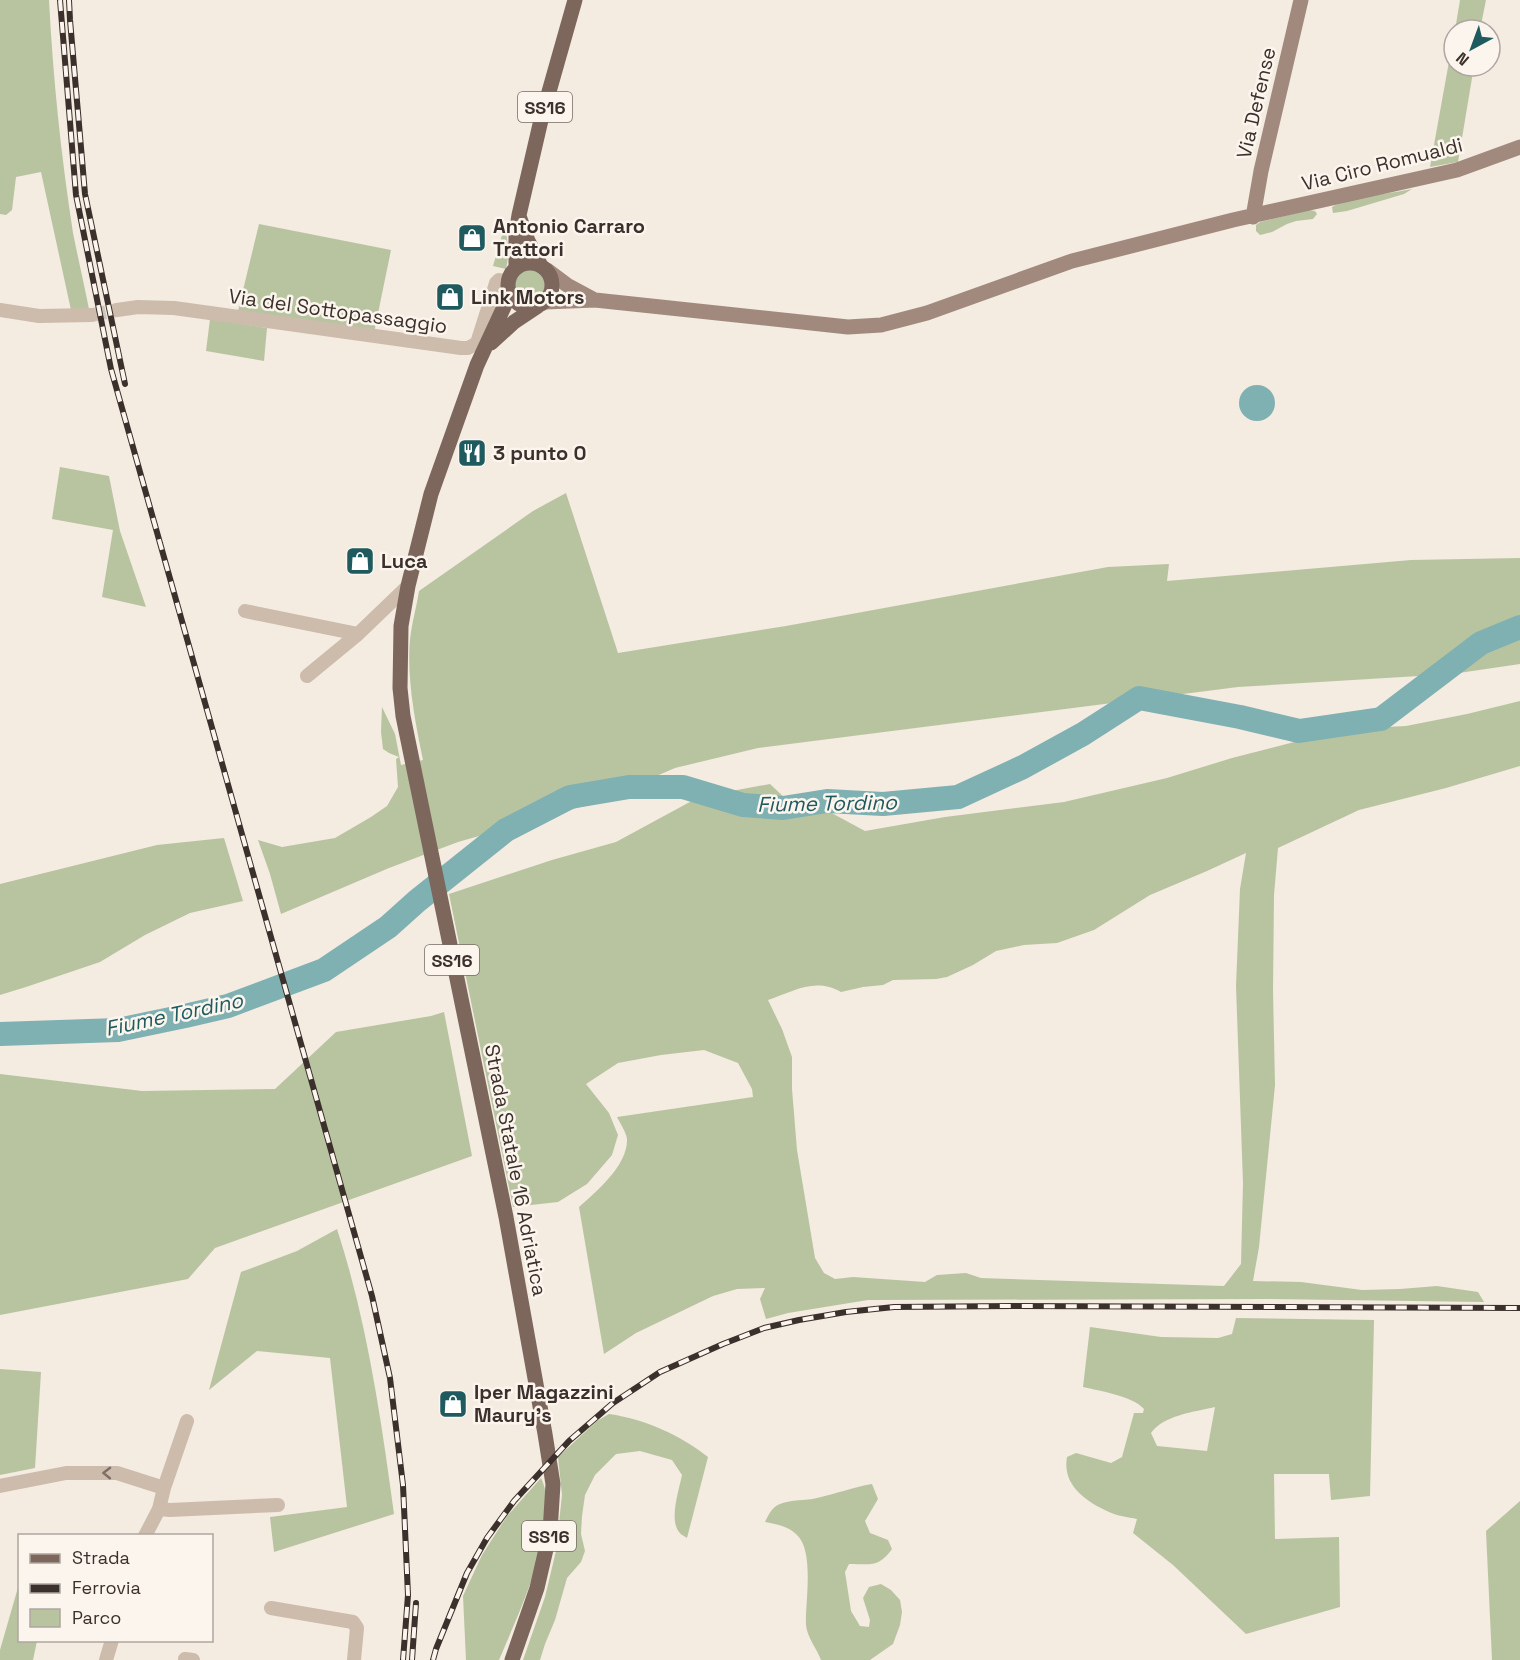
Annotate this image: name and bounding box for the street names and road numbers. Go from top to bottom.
street label: Via Defense [1231,45,1281,161]
road number: SS16 [518,92,572,122]
street label: Via Ciro Romualdi [1299,131,1465,197]
street label: Via del Sottopassaggio [227,283,449,339]
road number: SS16 [425,945,479,975]
street label: Strada Statale 16 Adriatica [479,1042,553,1298]
road number: SS16 [522,1521,576,1551]

